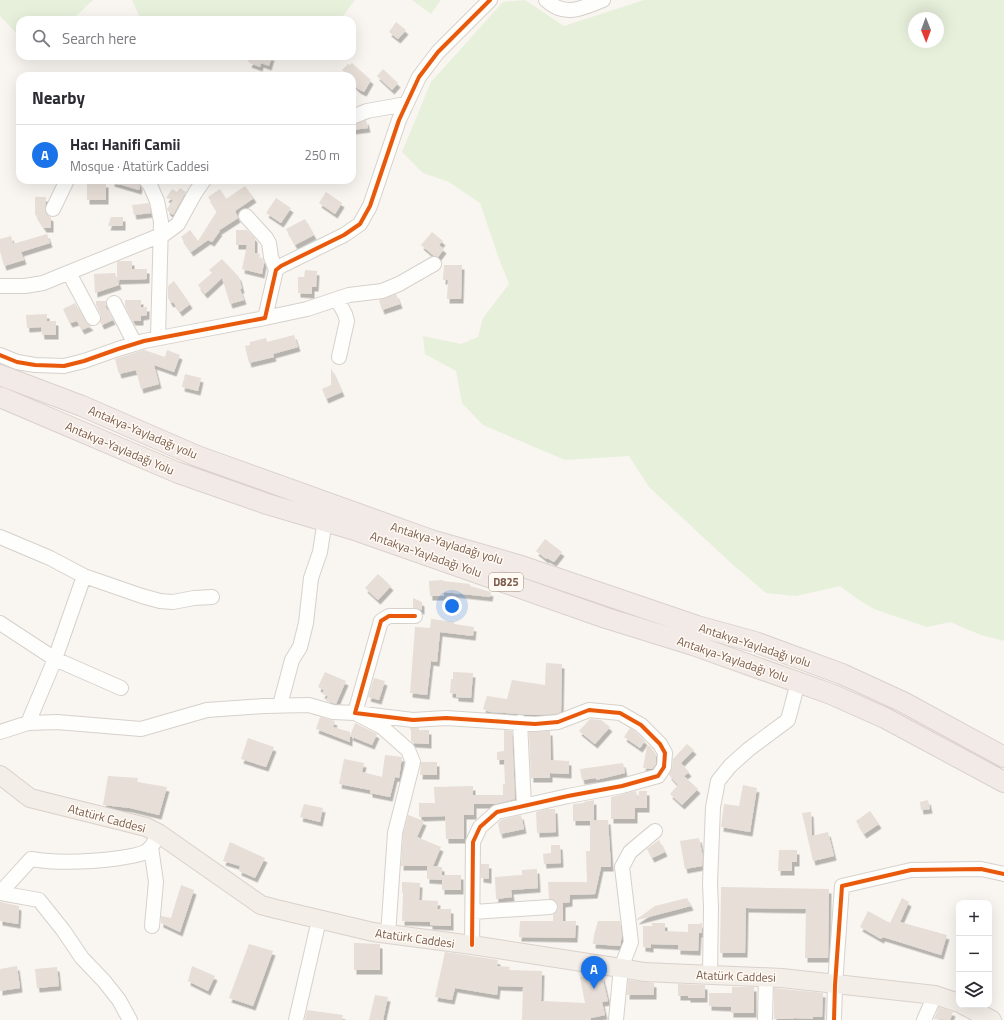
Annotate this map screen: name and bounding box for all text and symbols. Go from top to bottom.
north arrow [908,12,944,48]
search box [16,16,356,60]
icon: search [30,27,52,49]
text: Search here [62,27,136,50]
text: Nearby [32,85,85,111]
text: Hacı Hanifi Camii [70,133,180,156]
text: A [41,145,49,165]
text: 250 m [304,145,340,165]
text: Mosque · Atatürk Caddesi [70,156,209,176]
street label: Antakya-Yayladağı yolu [86,400,200,464]
street label: Antakya-Yayladağı Yolu [63,416,177,480]
street label: Antakya-Yayladağı yolu [388,517,506,569]
street label: Antakya-Yayladağı Yolu [368,526,484,582]
road number: D825 [489,573,523,591]
your location [442,596,462,616]
street label: Antakya-Yayladağı yolu [697,618,813,672]
street label: Antakya-Yayladağı Yolu [675,631,791,687]
street label: Atatürk Caddesi [66,798,148,838]
map controls [956,900,992,1008]
button: + [956,900,992,936]
street label: Atatürk Caddesi [374,923,456,953]
button: − [956,936,992,972]
pin: A [581,956,607,989]
street label: Atatürk Caddesi [696,965,776,987]
button: layers [956,972,992,1008]

